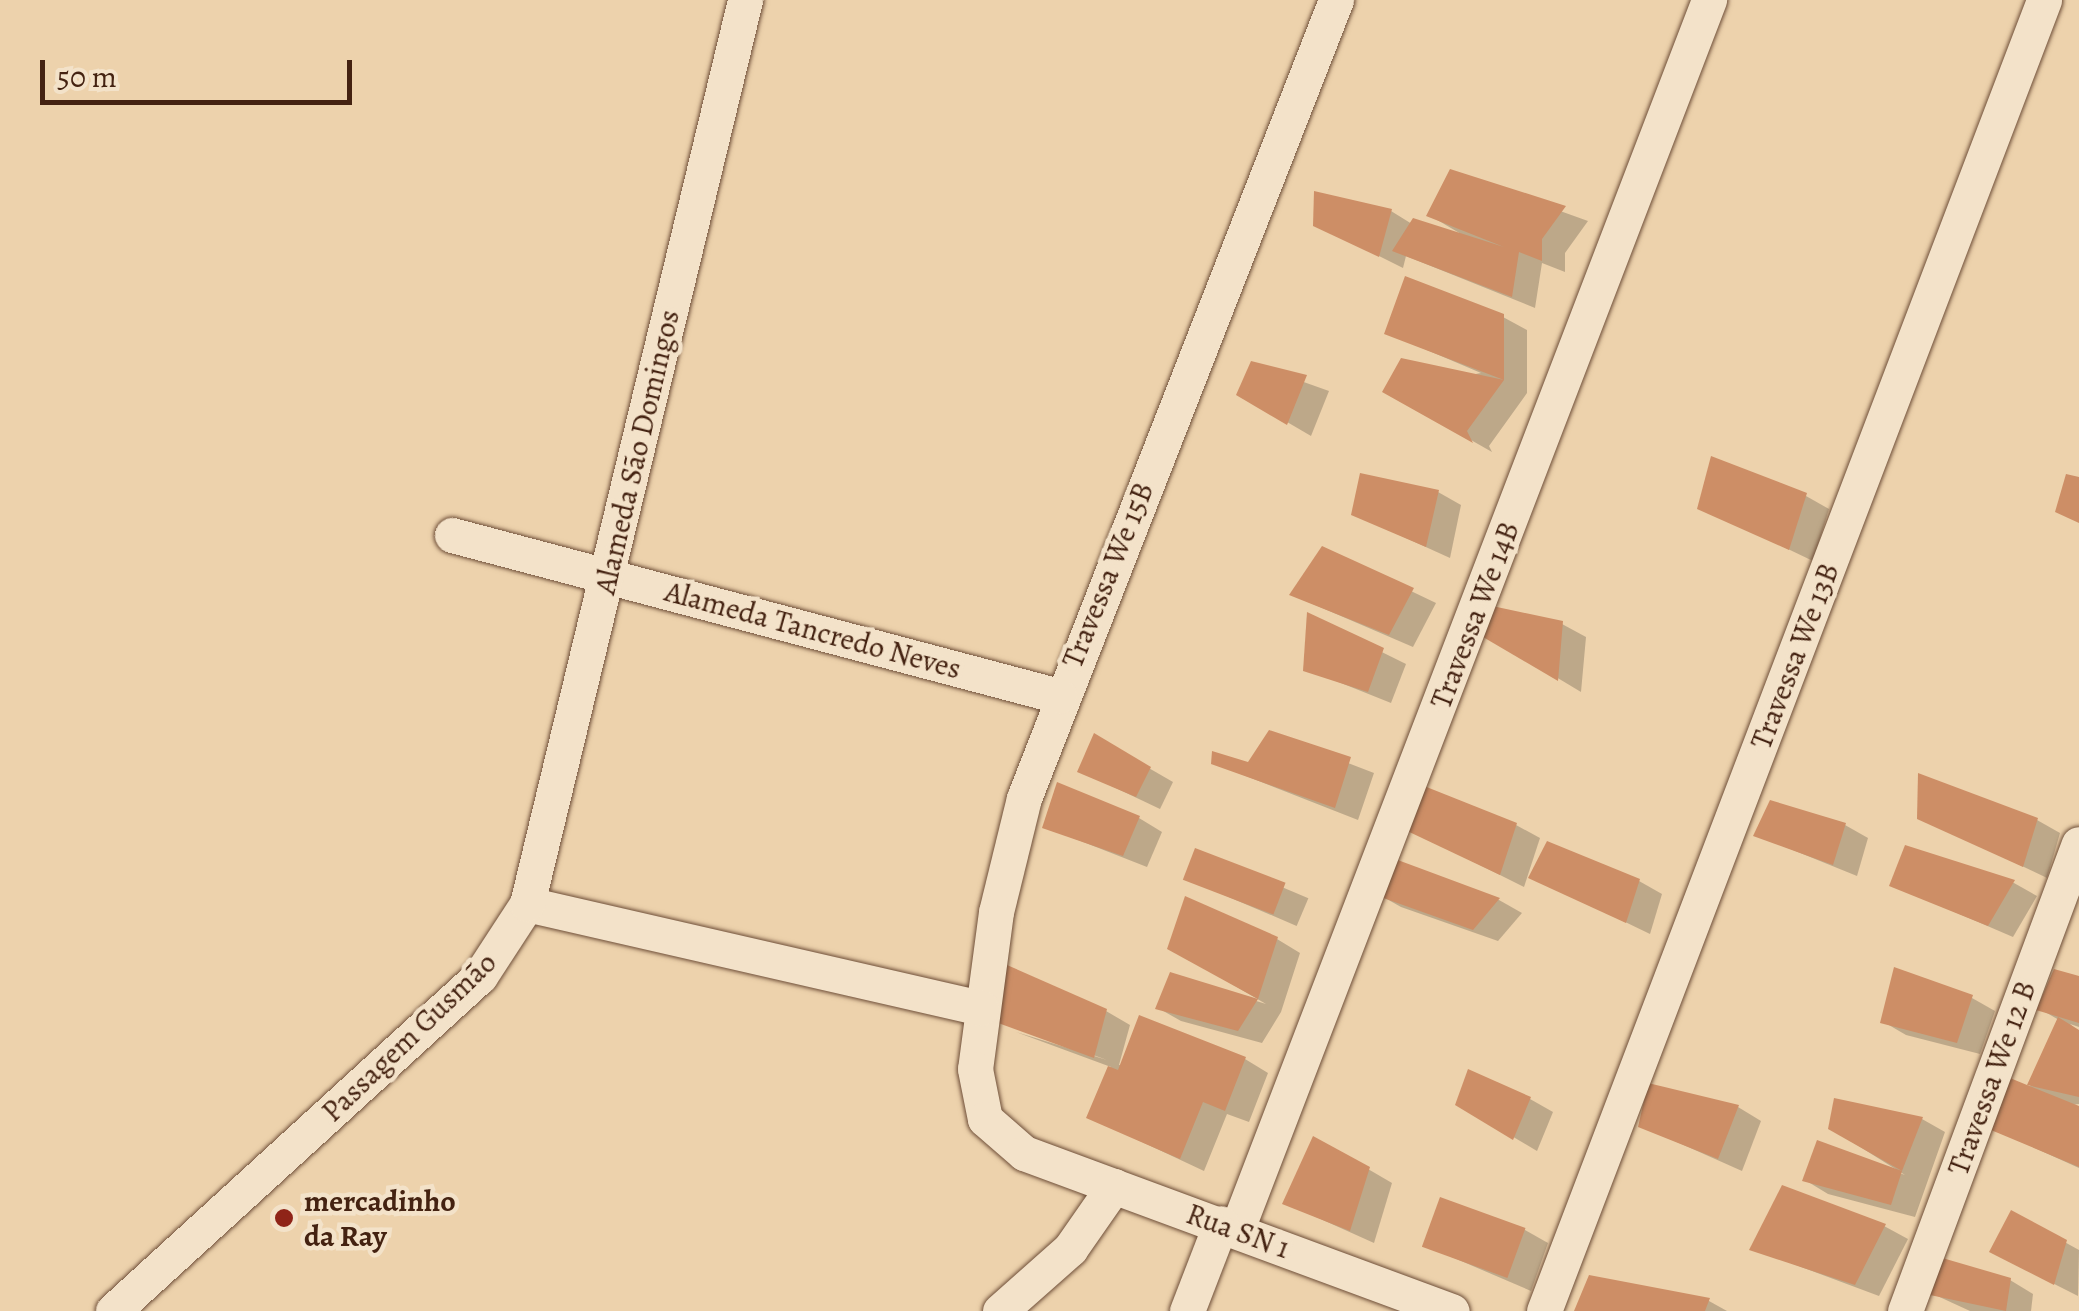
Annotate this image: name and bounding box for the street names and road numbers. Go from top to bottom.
street label: Alameda São Domingos [587,306,687,598]
street label: Travessa We 15B [1054,477,1162,673]
street label: Travessa We 14B [1423,516,1527,714]
street label: Travessa We 13B [1743,558,1847,754]
street label: Alameda Tancredo Neves [661,573,965,687]
street label: Passagem Gusmão [314,945,504,1129]
street label: Travessa We 12 B [1940,976,2044,1180]
street label: Rua SN 1 [1181,1196,1295,1266]

